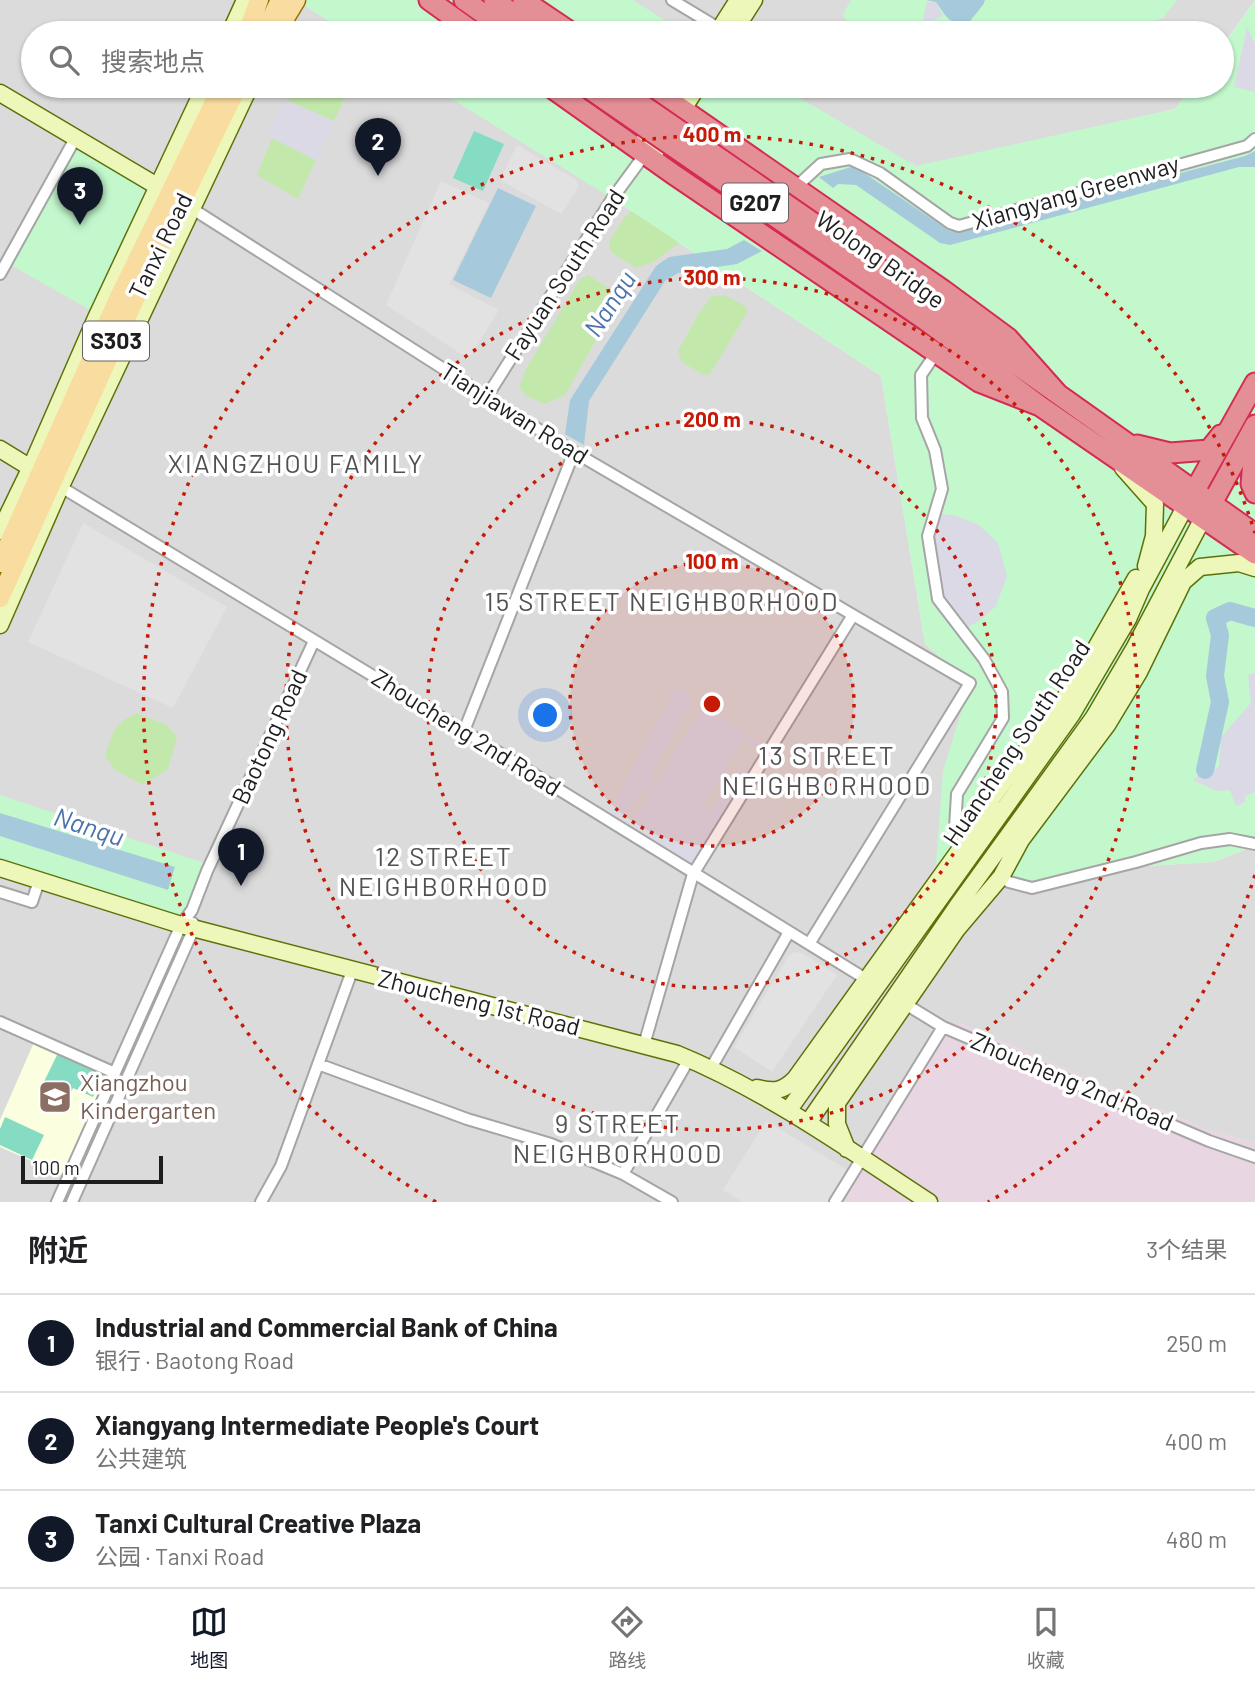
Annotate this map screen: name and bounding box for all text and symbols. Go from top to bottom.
search box [21,21,1234,98]
icon: search [45,41,83,79]
text: 搜索地点 [101,45,205,76]
pin: 2 [355,118,401,176]
text: 400 m [683,121,741,146]
street label: Xiangyang Greenway [969,148,1182,235]
pin: 3 [57,167,103,225]
street label: Fayuan South Road [498,183,630,365]
road number: G207 [722,184,788,222]
street label: Tanxi Road [122,188,198,303]
street label: Wolong Bridge [811,204,951,314]
text: 300 m [683,264,741,289]
water label: Nanqu [576,265,641,342]
road number: S303 [83,322,149,360]
street label: Tianjiawan Road [436,356,594,470]
text: 200 m [683,406,741,431]
district label: XIANGZHOU FAMILY [168,447,424,478]
text: 100 m [685,548,739,573]
district label: 15 STREET NEIGHBORHOOD [485,585,839,616]
street label: Huancheng South Road [936,634,1095,850]
street label: Zhoucheng 2nd Road [367,662,567,802]
street label: Baotong Road [225,664,312,808]
centre of rings [700,692,724,716]
your location [528,698,562,732]
district label: 13 STREET NEIGHBORHOOD [722,739,932,800]
water label: Nanqu [50,800,128,851]
pin: 1 [218,828,264,886]
district label: 12 STREET NEIGHBORHOOD [339,840,549,901]
street label: Zhoucheng 1st Road [375,962,583,1041]
street label: Zhoucheng 2nd Road [967,1025,1178,1136]
place label: Xiangzhou Kindergarten [80,1067,216,1124]
school or university icon: Xiangzhou Kindergarten [36,1078,74,1116]
district label: 9 STREET NEIGHBORHOOD [513,1107,723,1168]
scale bar [21,1153,163,1185]
text: 100 m [32,1156,80,1179]
text: 附近 [28,1231,88,1267]
text: 3个结果 [1146,1235,1227,1263]
text: Industrial and Commercial Bank of China [95,1311,558,1342]
text: 1 [47,1329,55,1357]
text: 250 m [1166,1329,1227,1357]
text: 银行 · Baotong Road [95,1346,294,1374]
text: Xiangyang Intermediate People's Court [95,1409,539,1440]
text: 2 [45,1427,57,1455]
text: 400 m [1165,1427,1227,1455]
text: 公共建筑 [95,1444,187,1472]
text: Tanxi Cultural Creative Plaza [95,1507,421,1538]
text: 3 [45,1525,57,1553]
text: 480 m [1166,1525,1227,1553]
text: 公园 · Tanxi Road [95,1542,264,1570]
tab: 地图 [190,1603,228,1672]
tab: 路线 [608,1603,647,1672]
tab: 收藏 [1027,1603,1065,1672]

